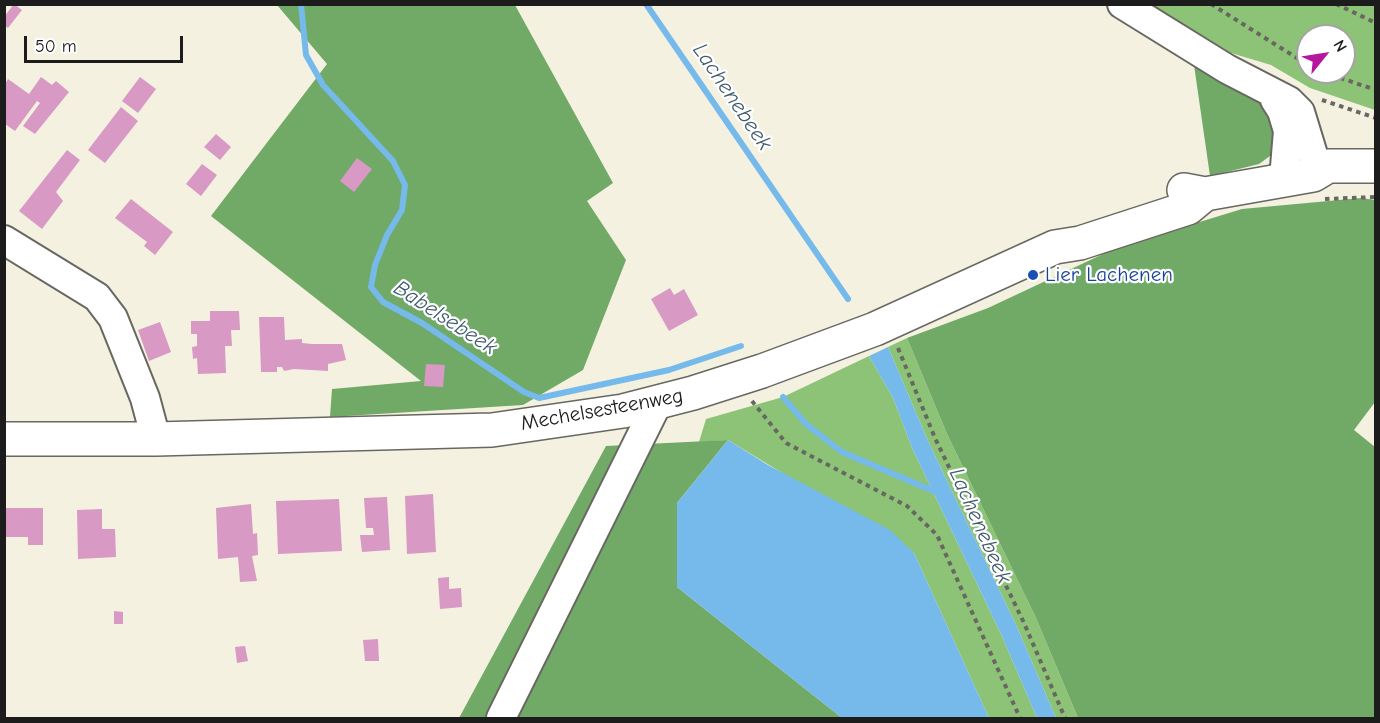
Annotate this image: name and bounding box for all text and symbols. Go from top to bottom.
scale bar [27,24,186,62]
north arrow [1296,24,1356,84]
text: 50 m [35,36,77,57]
text: N [1329,37,1350,55]
water label: Lachenebeek [687,38,777,156]
place label: Lier Lachenen [1045,262,1173,288]
marker: Lier Lachenen [1026,268,1040,282]
water label: Babelsebeek [389,275,501,361]
street label: Mechelsesteenweg [519,383,685,437]
water label: Lachenebeek [943,464,1017,588]

